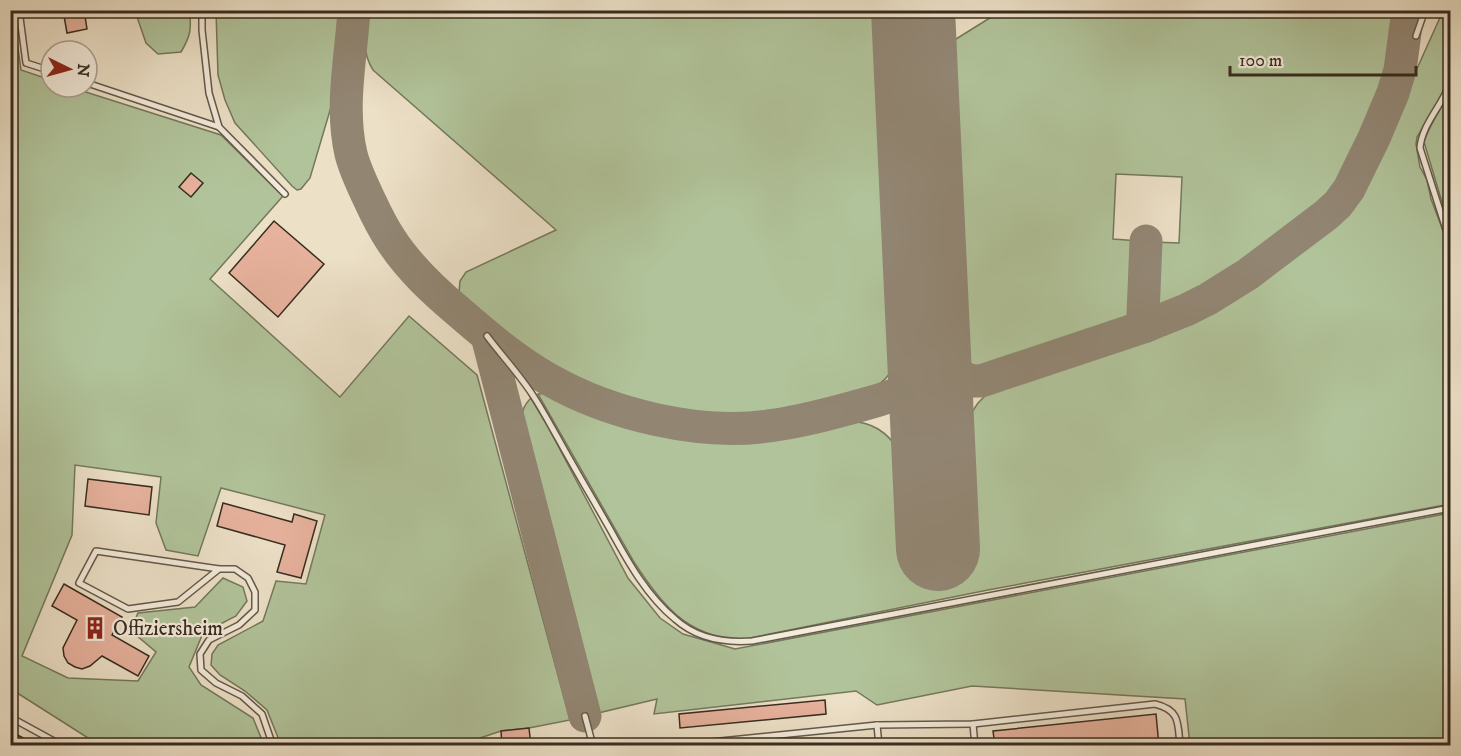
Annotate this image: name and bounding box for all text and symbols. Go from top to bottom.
north arrow [39,39,99,99]
scale bar [1230,39,1416,77]
text: 100 m [1239,50,1282,72]
text: N [72,63,93,78]
building icon: Offiziersheim [82,615,108,641]
place label: Offiziersheim [113,616,223,642]

